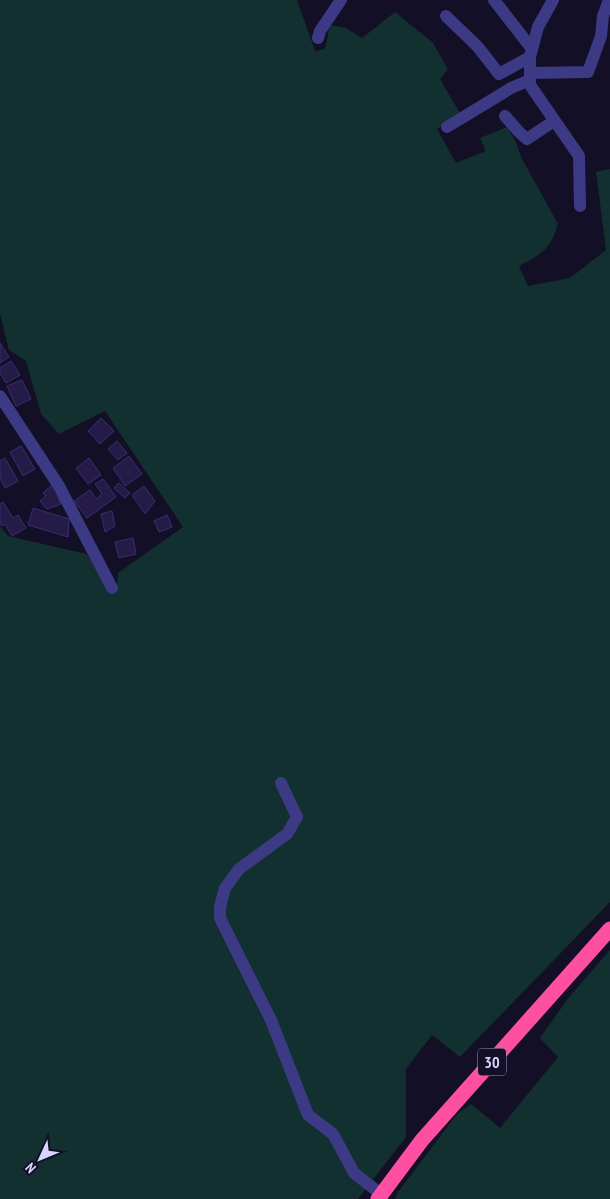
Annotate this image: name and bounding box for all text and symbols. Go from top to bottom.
road number: 30 [478,1048,506,1076]
north arrow [15,1134,65,1184]
text: N [22,1159,40,1177]

